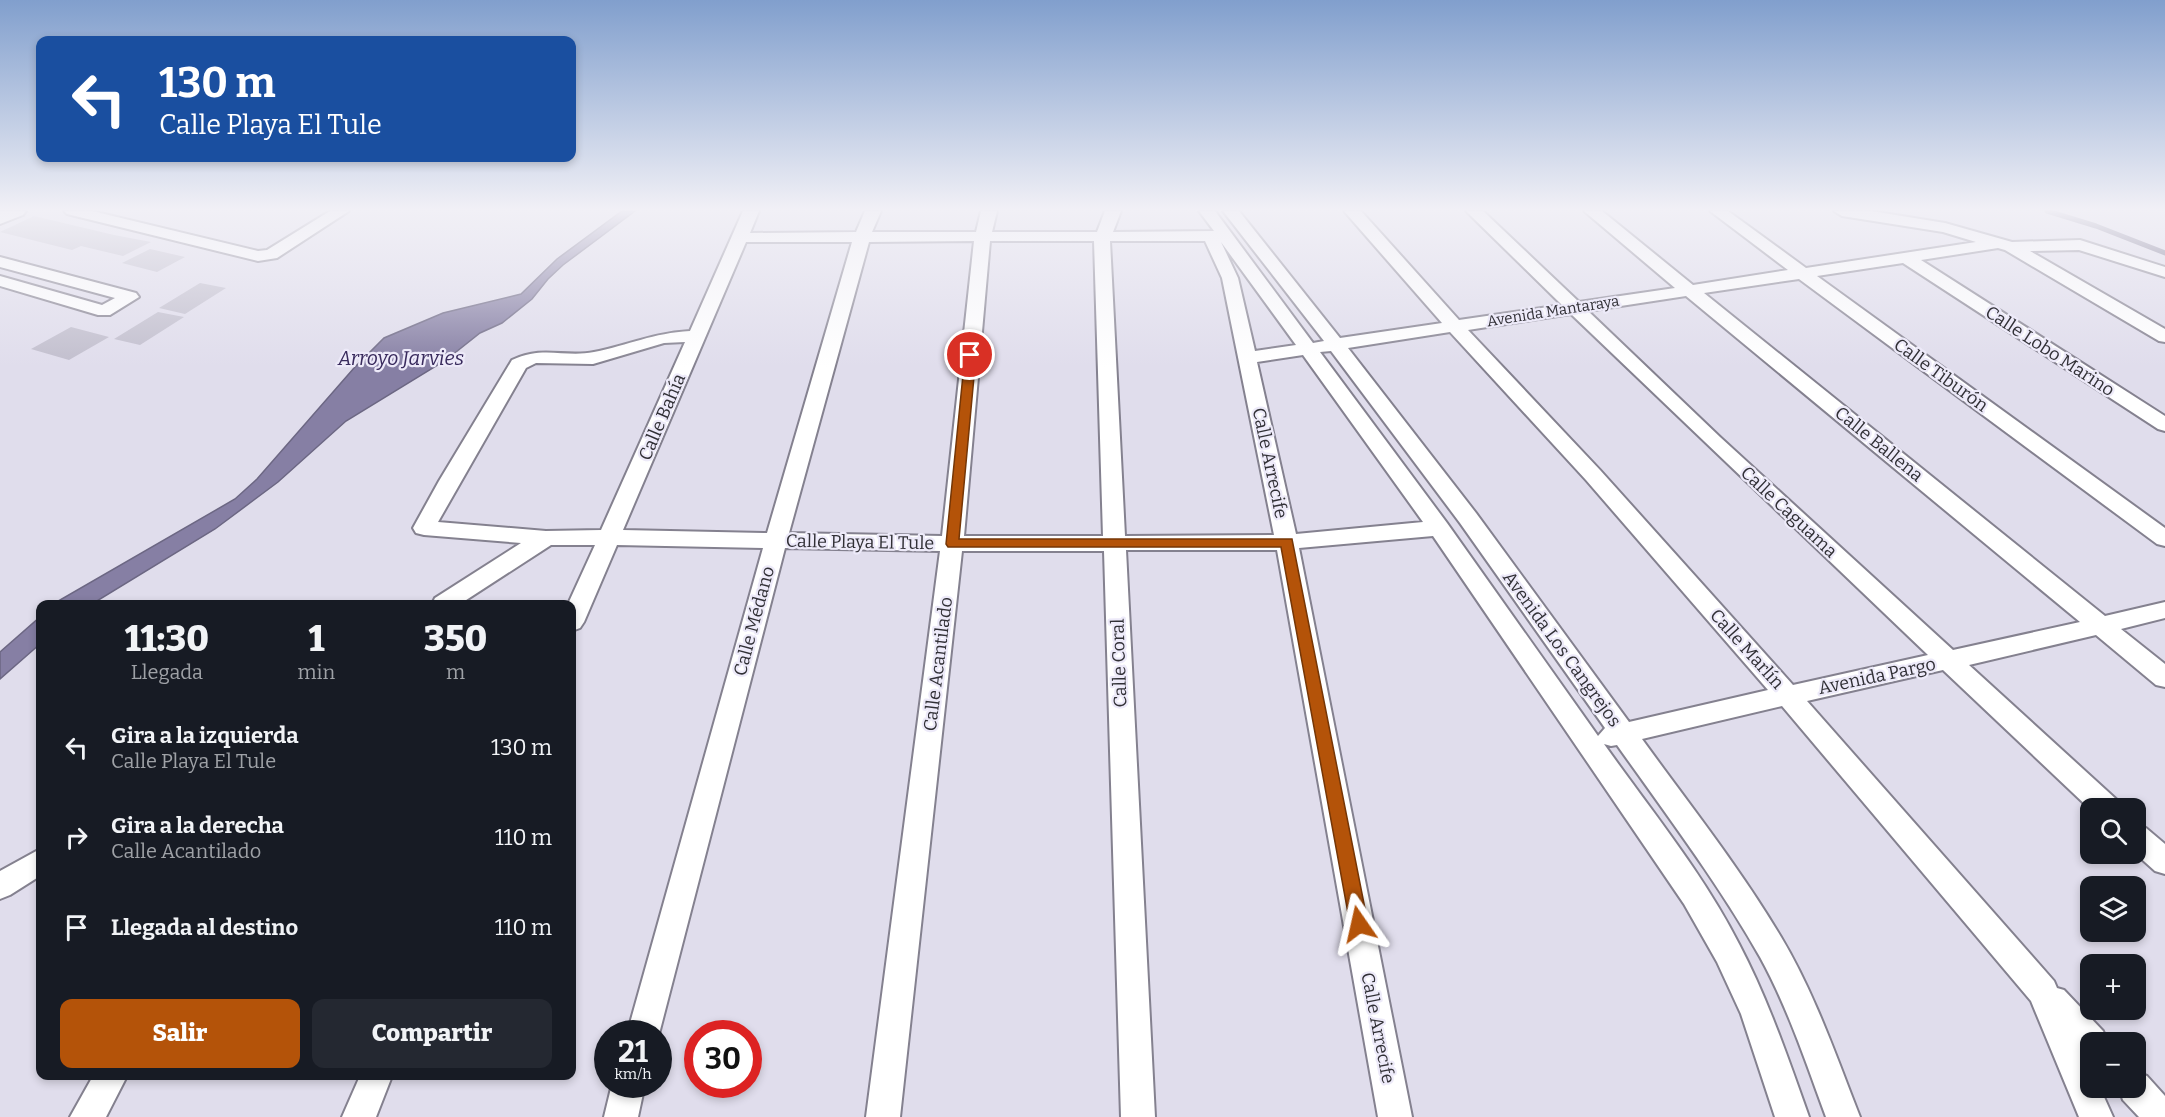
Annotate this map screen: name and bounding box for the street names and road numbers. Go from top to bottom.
street label: Avenida Mantaraya [1486,292,1620,330]
street label: Calle Lobo Marino [1981,301,2119,401]
street label: Calle Tiburón [1890,333,1993,417]
street label: Calle Bahía [634,370,690,464]
street label: Calle Ballena [1830,402,1928,486]
street label: Calle Arrecife [1248,406,1292,520]
street label: Calle Caguama [1736,462,1842,562]
street label: Calle Playa El Tule [786,530,934,554]
street label: Calle Médano [729,564,779,678]
street label: Avenida Los Cangrejos [1498,567,1626,731]
street label: Calle Acantilado [919,596,957,732]
street label: Calle Marlín [1705,604,1789,694]
street label: Calle Coral [1106,618,1132,708]
street label: Avenida Pargo [1816,653,1938,699]
street label: Calle Arrecife [1356,971,1400,1085]

